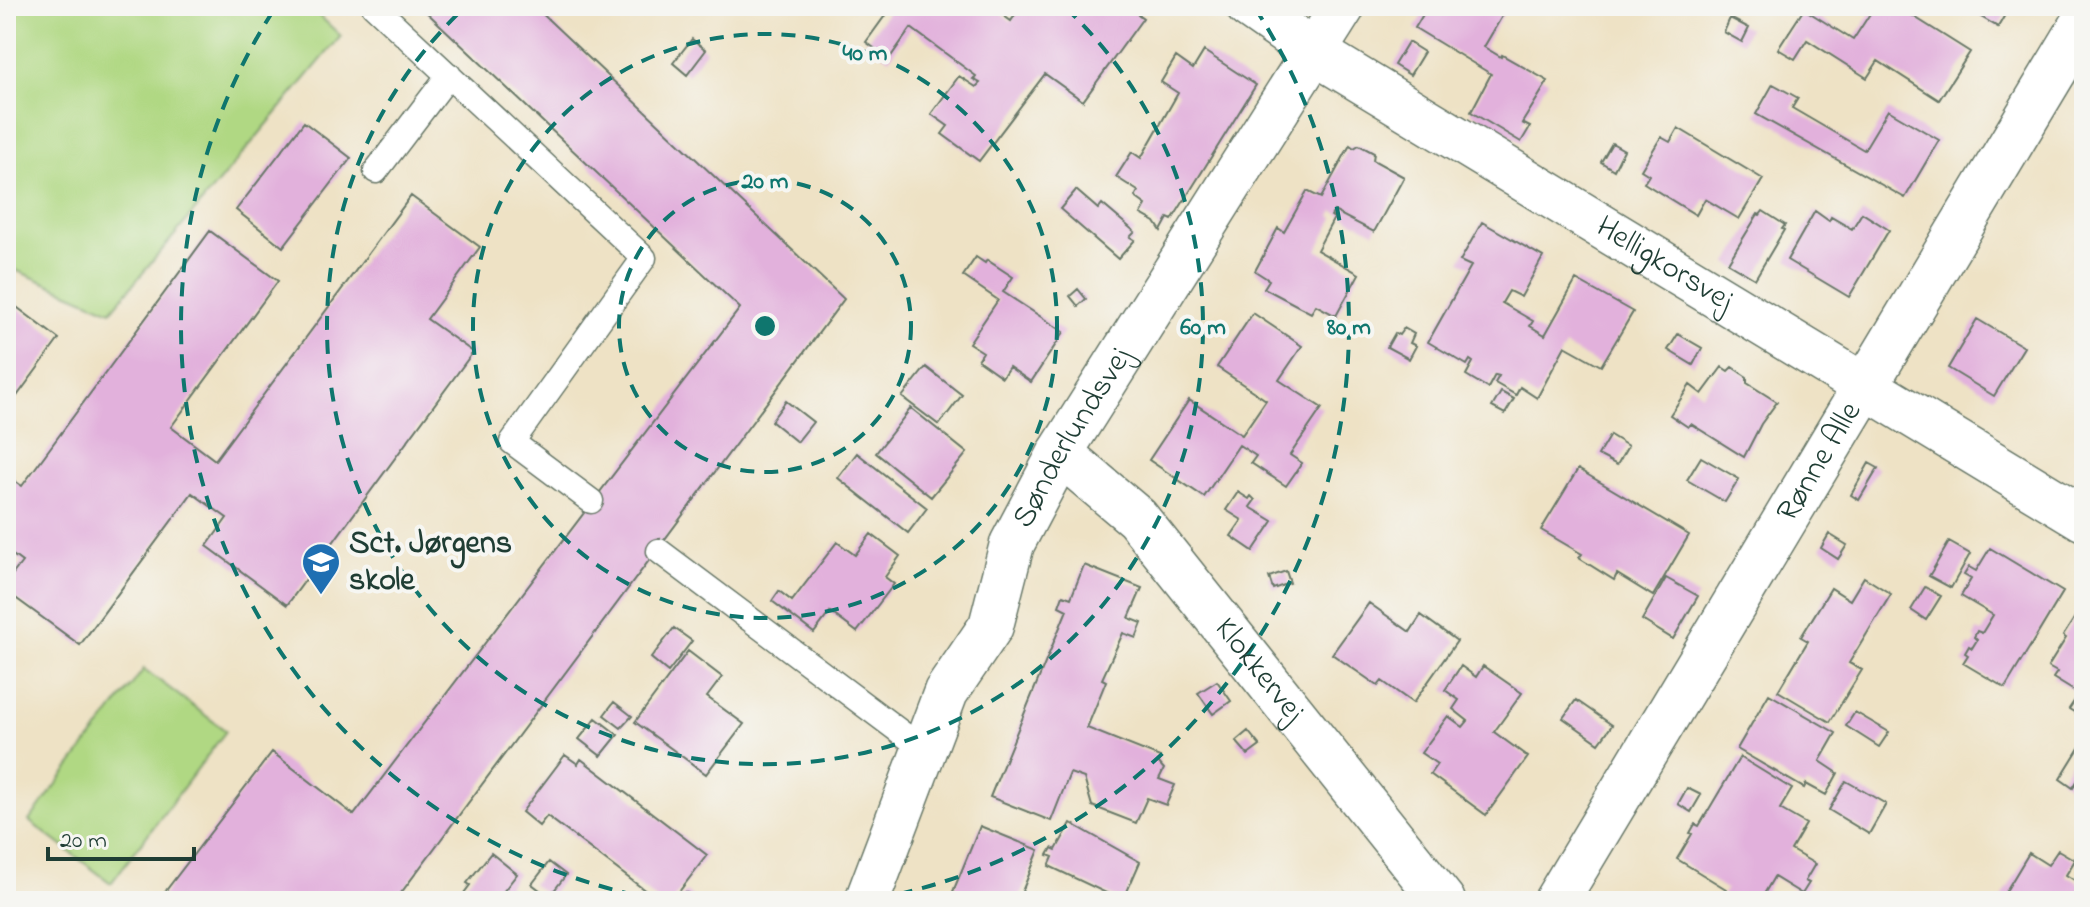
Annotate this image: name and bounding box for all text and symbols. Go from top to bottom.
text: 40 m [843,37,888,72]
text: 20 m [741,165,789,200]
street label: Helligkorsvej [1586,204,1743,325]
text: 60 m [1180,311,1226,346]
text: 80 m [1326,311,1371,346]
centre of rings [751,312,779,340]
street label: Sønderlundsvej [1001,338,1145,537]
street label: Rønne Alle [1765,392,1874,531]
place label: Sct. Jørgens skole [349,521,512,605]
school or university icon: Sct. Jørgens skole [300,541,342,596]
street label: Klokkervej [1202,608,1316,734]
scale bar [48,811,194,861]
text: 20 m [60,824,107,859]

